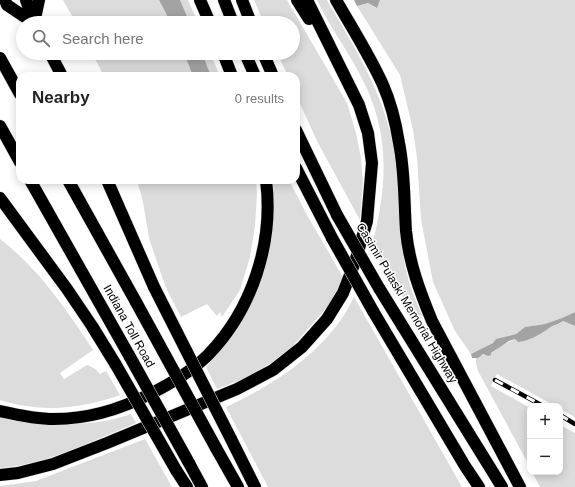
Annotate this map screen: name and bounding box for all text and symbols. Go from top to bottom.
search box [16,16,300,60]
icon: search [30,27,52,49]
text: Search here [62,30,144,47]
text: Nearby [32,88,90,107]
text: 0 results [235,91,284,106]
street label: Casimir Pulaski Memorial Highway [353,220,461,386]
street label: Indiana Toll Road [100,282,158,370]
map controls [527,403,563,475]
button: + [527,403,563,439]
button: − [527,439,563,475]

